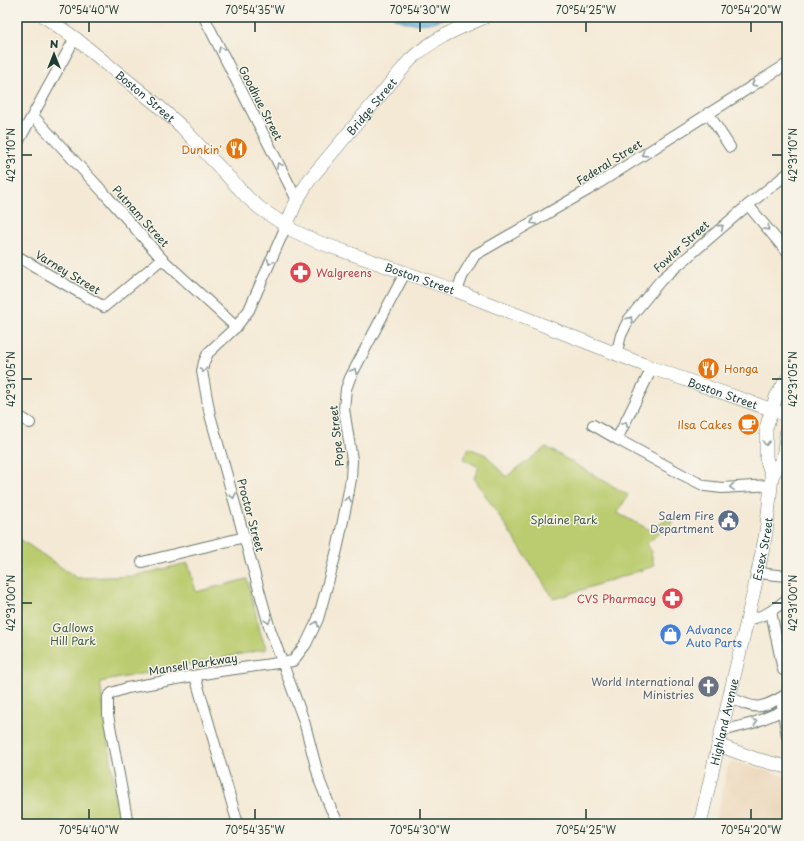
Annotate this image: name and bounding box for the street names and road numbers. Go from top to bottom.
street label: Goodhue Street [235,63,287,144]
street label: Boston Street [112,66,180,126]
street label: Bridge Street [342,73,401,139]
street label: Federal Street [573,135,646,189]
street label: Putnam Street [109,181,174,251]
street label: Fowler Street [649,216,713,276]
street label: Varney Street [32,246,104,298]
street label: Boston Street [383,258,458,298]
street label: Boston Street [686,373,761,413]
street label: Pope Street [324,404,348,467]
street label: Proctor Street [233,476,269,554]
street label: Essex Street [748,517,776,582]
street label: Mansell Parkway [147,649,239,679]
street label: Highland Avenue [705,677,742,767]

